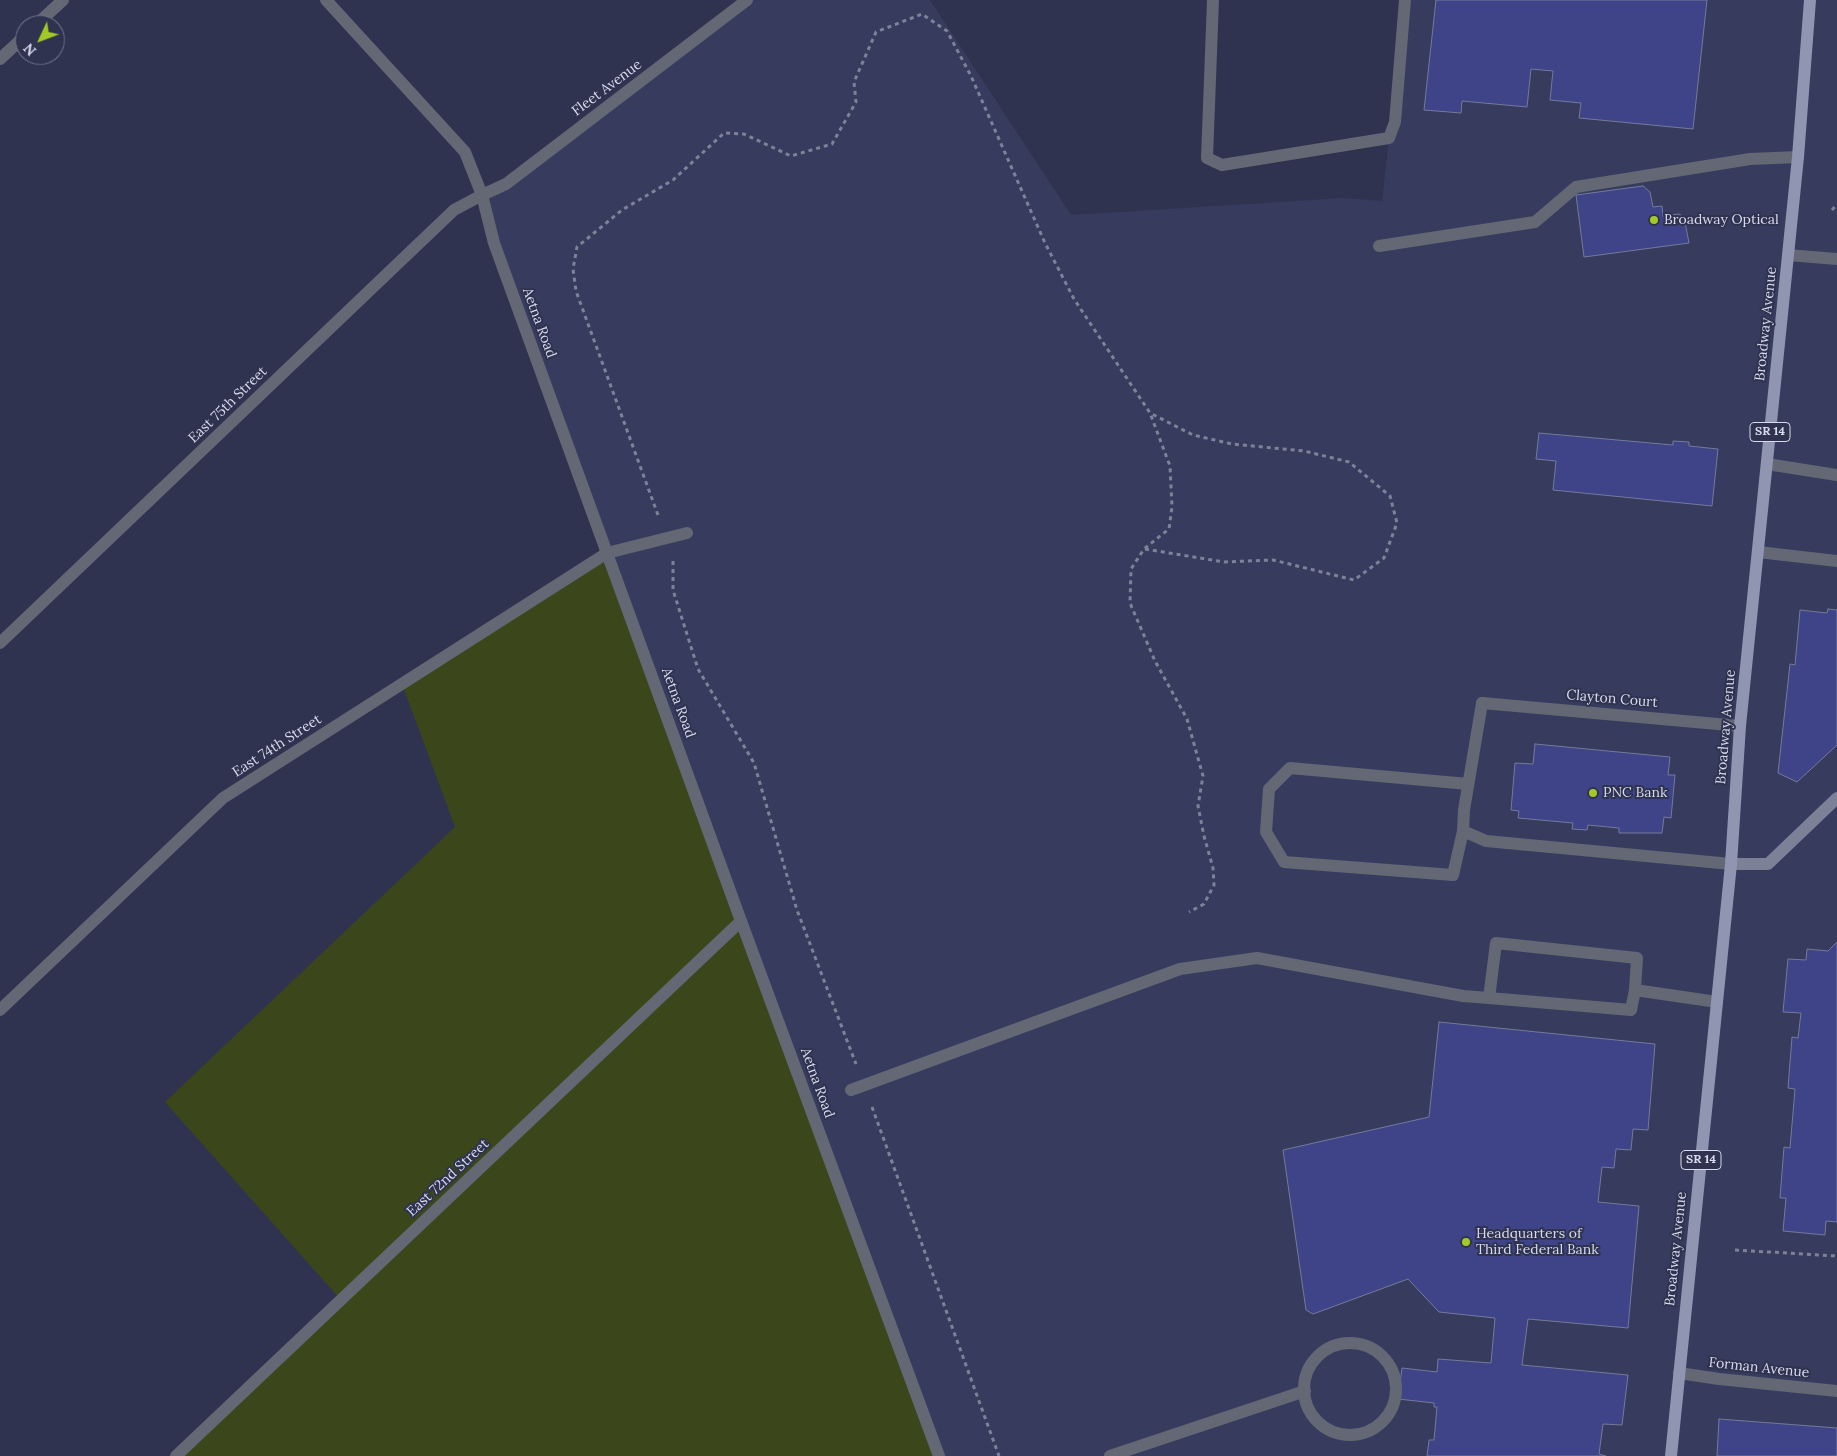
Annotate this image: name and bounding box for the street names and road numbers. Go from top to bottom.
street label: Fleet Avenue [569,56,645,120]
street label: Broadway Avenue [1752,266,1780,382]
street label: Aetna Road [519,286,559,360]
street label: East 75th Street [185,363,271,447]
road number: SR 14 [1750,422,1790,442]
street label: Aetna Road [658,666,698,740]
street label: Broadway Avenue [1713,669,1739,785]
street label: Clayton Court [1566,687,1658,711]
street label: East 74th Street [229,711,325,781]
street label: Aetna Road [797,1046,837,1120]
street label: East 72nd Street [404,1136,492,1220]
road number: SR 14 [1681,1150,1721,1170]
street label: Broadway Avenue [1662,1191,1690,1307]
street label: Forman Avenue [1708,1354,1810,1382]

